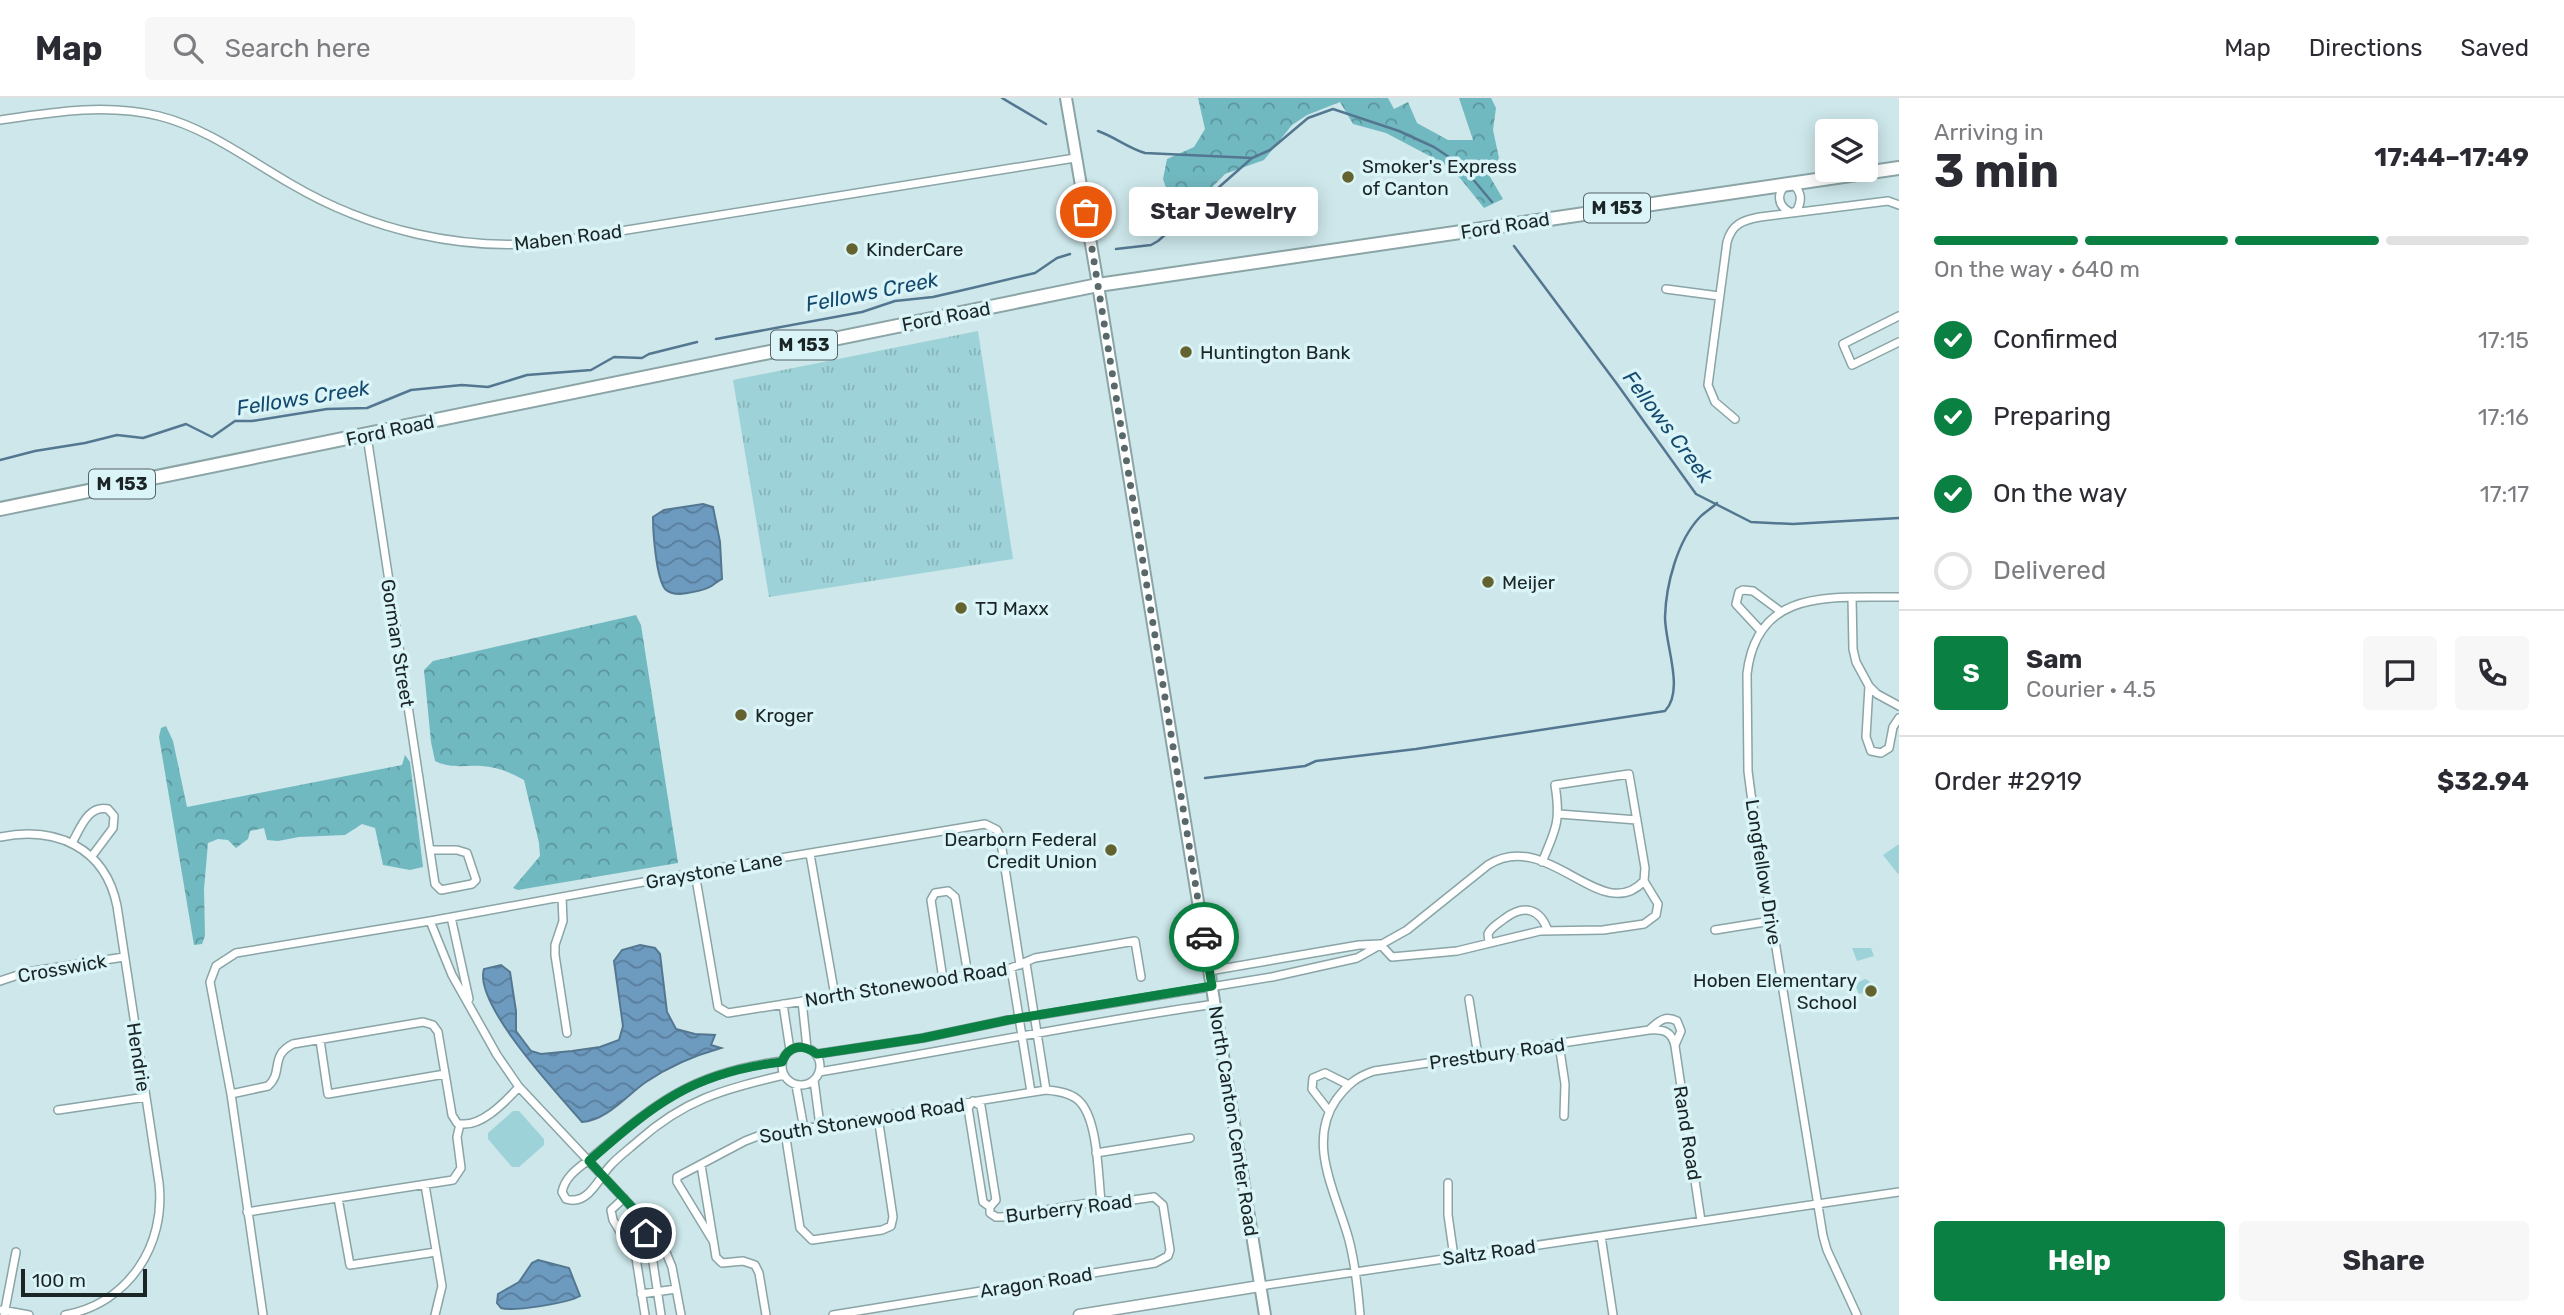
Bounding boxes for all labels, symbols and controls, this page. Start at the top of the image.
search box [145,17,635,80]
text: Map [35,29,103,68]
icon: search [169,29,207,67]
text: Search here [225,33,370,64]
text: Map [2224,34,2271,62]
text: Directions [2309,34,2422,62]
text: Saved [2460,34,2529,62]
text: Arriving in [1934,118,2044,146]
map controls [1815,119,1878,182]
button: layers [1815,119,1878,182]
text: 17:44–17:49 [2374,142,2529,173]
text: 3 min [1934,144,2059,199]
place label: Smoker's Express of Canton [1362,155,1517,200]
marker: Smoker's Express of Canton [1340,169,1356,185]
pin [1056,182,1116,242]
callout: Star Jewelry [1128,188,1317,236]
icon: bag [1067,193,1105,231]
road number: M 153 [1584,194,1650,222]
text: Star Jewelry [1150,197,1297,225]
street label: Ford Road [1459,207,1551,244]
street label: Maben Road [513,219,623,256]
place label: KinderCare [866,238,964,261]
marker: KinderCare [844,241,860,257]
text: On the way · 640 m [1934,255,2140,283]
water label: Fellows Creek [804,266,941,317]
street label: Ford Road [900,297,992,336]
icon: check [1934,321,1972,359]
text: Confirmed [1993,324,2118,355]
text: 17:15 [2478,326,2529,354]
road number: M 153 [771,330,837,360]
place label: Huntington Bank [1200,341,1350,364]
marker: Huntington Bank [1178,344,1194,360]
water label: Fellows Creek [1618,365,1720,489]
water label: Fellows Creek [235,374,372,420]
icon: check [1934,398,1972,436]
text: Preparing [1993,401,2111,432]
text: 17:16 [2478,403,2529,431]
street label: Ford Road [344,410,436,451]
road number: M 153 [89,470,155,498]
icon: check [1934,475,1972,513]
text: On the way [1993,478,2127,509]
text: 17:17 [2480,480,2529,508]
text: Delivered [1993,555,2106,586]
place label: Meijer [1502,571,1556,594]
marker: Meijer [1480,574,1496,590]
street label: Gorman Street [376,577,419,709]
place label: TJ Maxx [975,597,1049,620]
marker: TJ Maxx [953,600,969,616]
button: chat [2363,636,2437,710]
button: phone [2455,636,2529,710]
text: Sam [2026,644,2082,675]
text: S [1962,658,1980,689]
text: Courier · 4.5 [2026,675,2156,703]
place label: Kroger [755,704,814,727]
marker: Kroger [733,707,749,723]
text: Order #2919 [1934,766,2082,797]
text: $32.94 [2437,766,2529,797]
street label: Longfellow Drive [1741,798,1786,947]
place label: Dearborn Federal Credit Union [944,828,1097,873]
marker: Dearborn Federal Credit Union [1103,842,1119,858]
street label: Graystone Lane [644,847,784,894]
courier [1169,902,1239,972]
icon: car [1185,918,1223,956]
street label: Crosswick [16,949,109,988]
street label: North Stonewood Road [803,957,1009,1012]
place label: Hoben Elementary School [1693,969,1857,1014]
marker: Hoben Elementary School [1863,983,1879,999]
street label: North Canton Center Road [1204,1004,1263,1238]
street label: Hendrie [122,1021,155,1093]
street label: Prestbury Road [1428,1033,1566,1074]
street label: Rand Road [1669,1084,1706,1182]
street label: South Stonewood Road [758,1093,966,1148]
street label: Burberry Road [1004,1189,1134,1228]
pin [616,1203,676,1263]
icon: home [627,1214,665,1252]
button: Help [1934,1221,2225,1301]
button: Share [2239,1221,2529,1301]
street label: Saltz Road [1441,1235,1537,1270]
street label: Aragon Road [978,1262,1094,1303]
scale bar [21,1266,147,1298]
text: 100 m [32,1269,86,1292]

